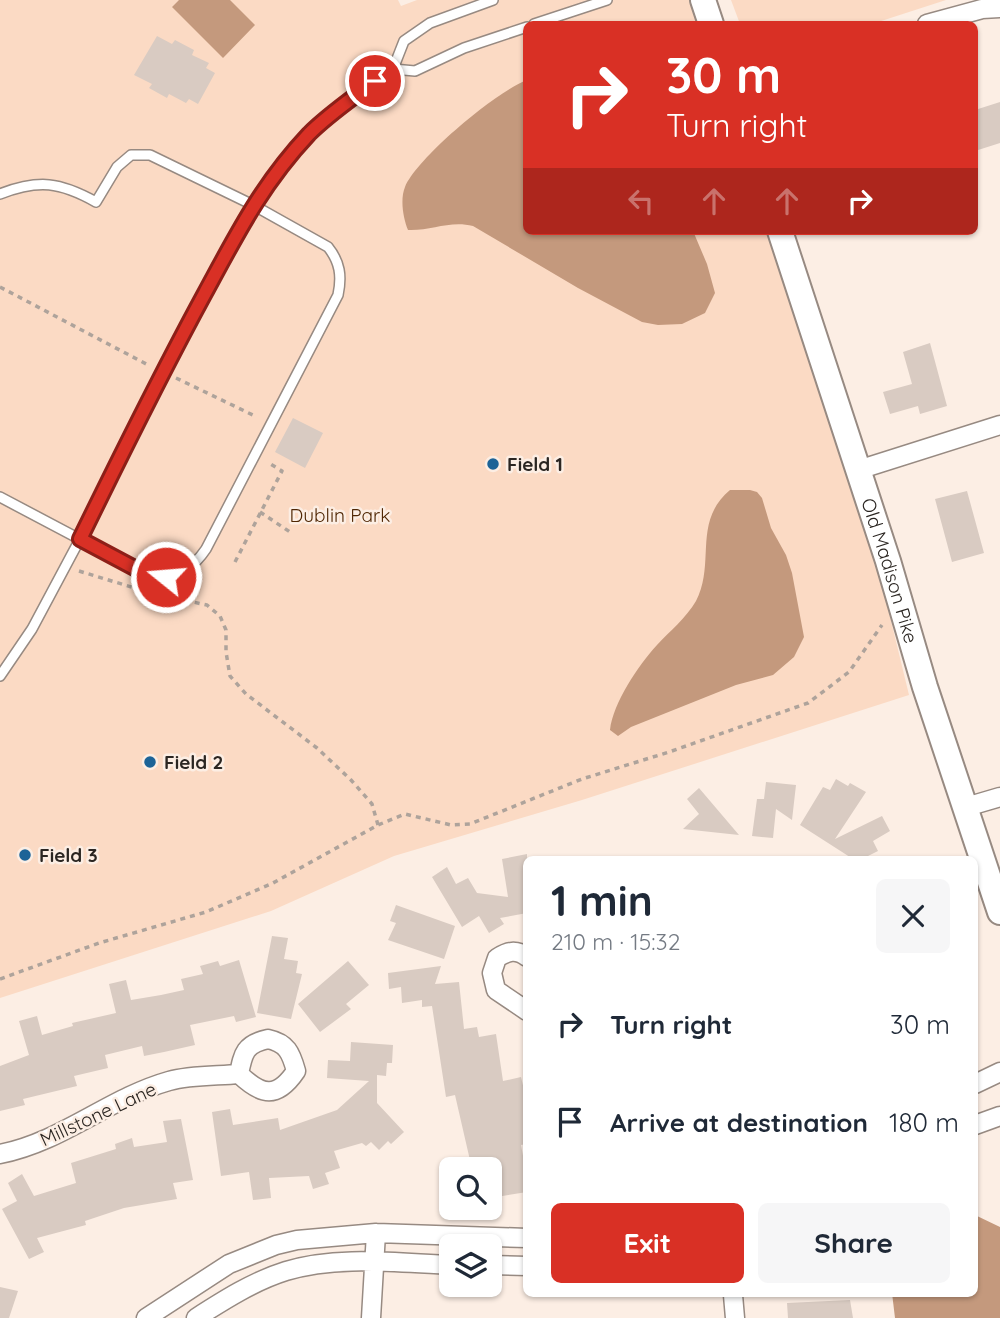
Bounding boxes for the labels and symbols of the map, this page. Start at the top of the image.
pin [345,51,405,111]
place label: Field 1 [507,452,563,476]
marker: Field 1 [485,456,501,472]
street label: Old Madison Pike [856,495,924,646]
park label: Dublin Park [290,503,390,527]
position arrow [129,540,203,614]
place label: Field 2 [164,750,223,774]
marker: Field 2 [142,754,158,770]
place label: Field 3 [39,843,98,867]
marker: Field 3 [17,847,33,863]
street label: Millstone Lane [36,1077,160,1151]

